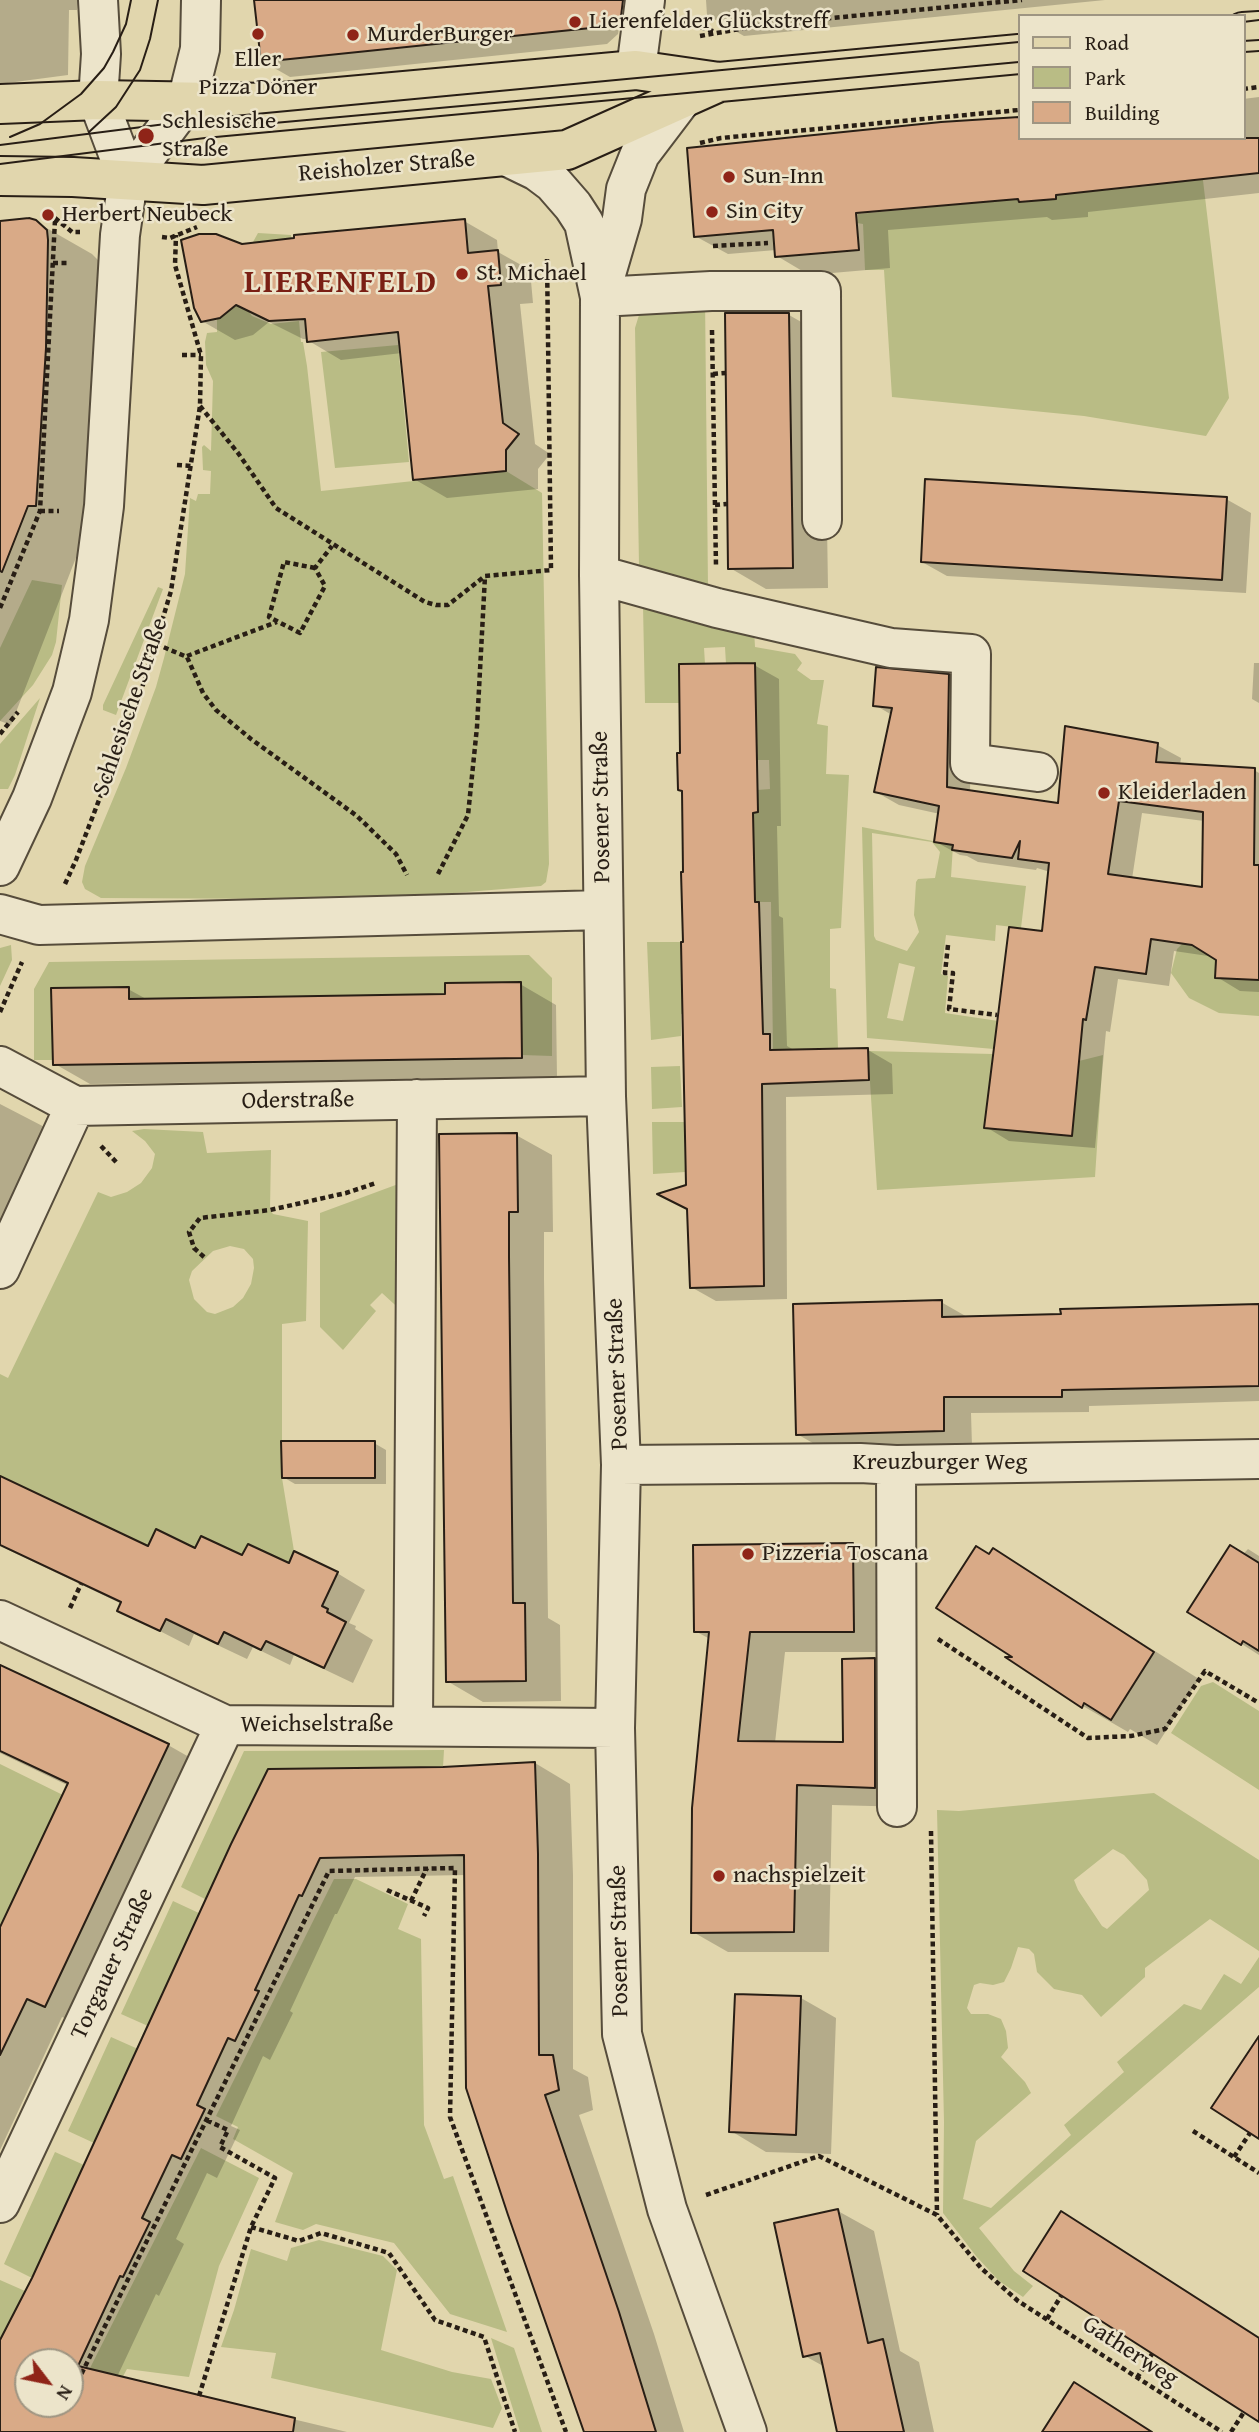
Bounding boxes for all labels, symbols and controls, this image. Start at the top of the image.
place label: Lierenfelder Glückstreff [589,8,828,36]
marker: Lierenfelder Glückstreff [567,14,583,30]
legend [1018,14,1245,140]
place label: MurderBurger [367,21,513,49]
marker: Eller Pizza Döner [250,26,266,42]
marker: MurderBurger [345,27,361,43]
text: Road [1085,27,1129,58]
place label: Eller Pizza Döner [199,46,317,102]
text: Park [1085,62,1126,93]
text: Building [1085,97,1159,128]
place label: Schlesische Straße [162,108,276,164]
marker: Schlesische Straße [136,126,156,146]
street label: Reisholzer Straße [297,145,477,189]
place label: Sun-Inn [743,163,824,191]
marker: Sun-Inn [721,169,737,185]
place label: Sin City [726,198,803,226]
place label: Herbert Neubeck [62,201,232,229]
marker: Sin City [704,204,720,220]
marker: Herbert Neubeck [40,207,56,223]
place label: St. Michael [476,260,587,288]
district label: LIERENFELD [245,265,437,303]
marker: St. Michael [454,266,470,282]
street label: Schlesische Straße [87,614,175,800]
street label: Posener Straße [586,731,618,883]
place label: Kleiderladen [1118,779,1247,807]
marker: Kleiderladen [1096,785,1112,801]
street label: Oderstraße [241,1086,355,1116]
street label: Posener Straße [601,1297,635,1451]
street label: Kreuzburger Weg [853,1449,1027,1477]
place label: Pizzeria Toscana [762,1540,928,1568]
marker: Pizzeria Toscana [740,1546,756,1562]
street label: Weichselstraße [240,1711,394,1739]
place label: nachspielzeit [733,1862,866,1890]
street label: Posener Straße [604,1865,636,2017]
marker: nachspielzeit [711,1868,727,1884]
street label: Torgauer Straße [65,1884,161,2044]
street label: Gatherweg [1077,2310,1183,2394]
north arrow [14,2348,84,2418]
text: N [50,2380,80,2406]

